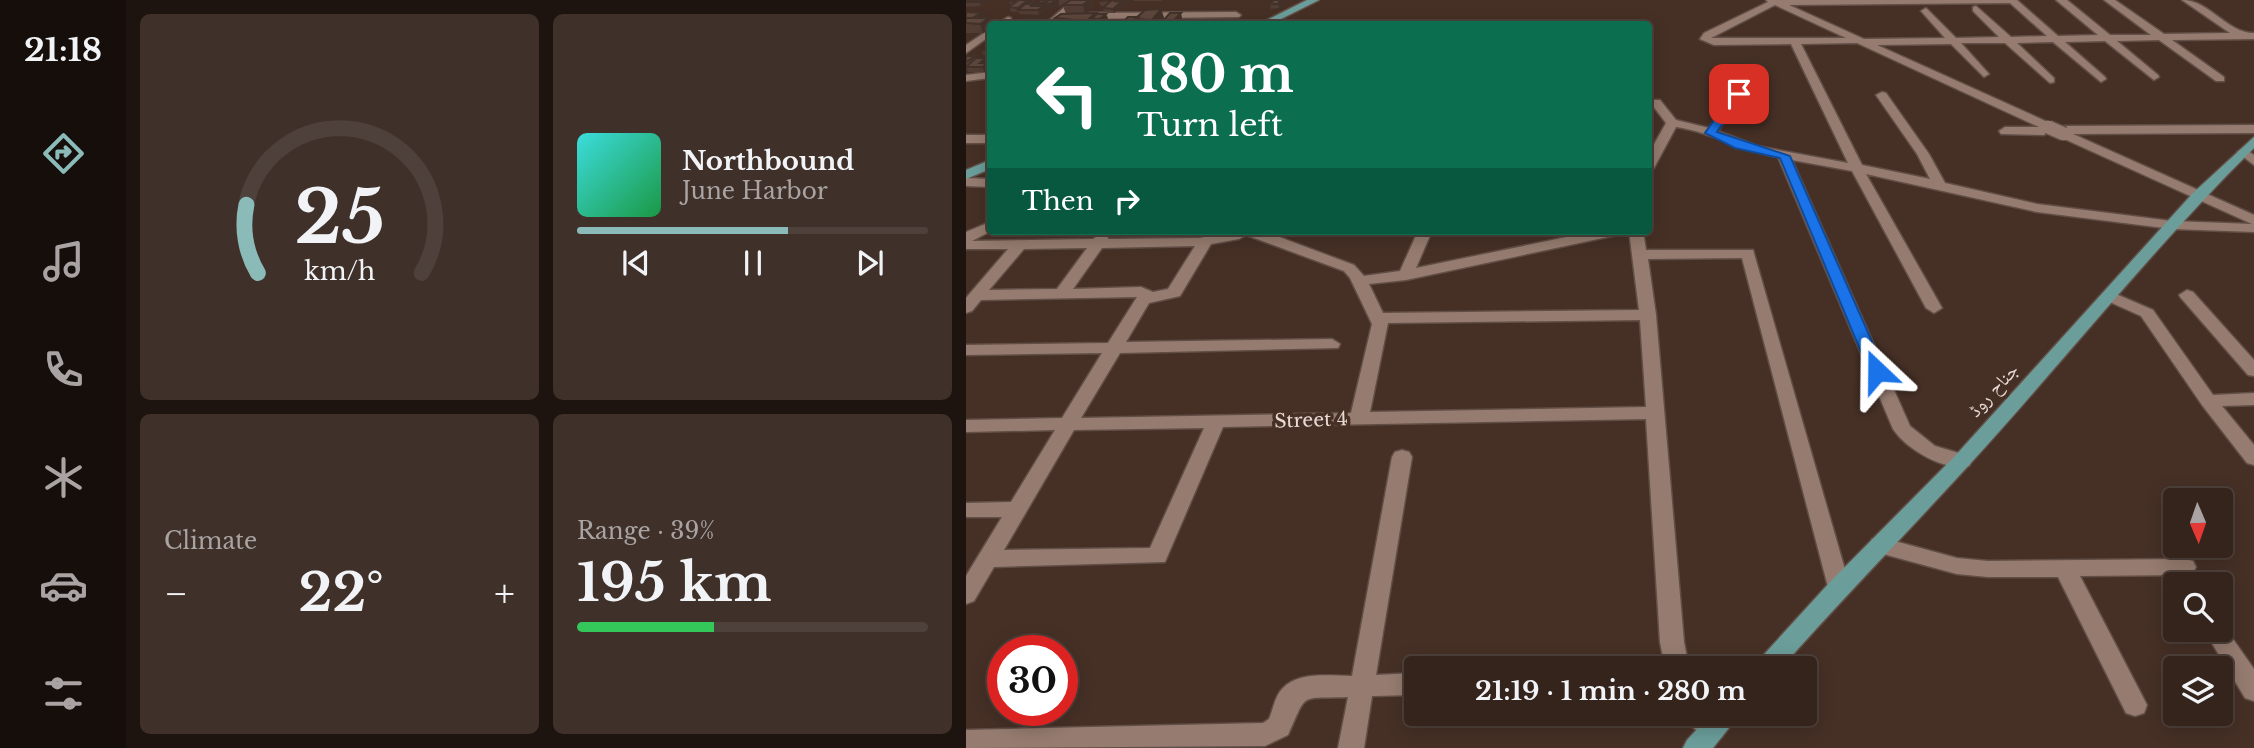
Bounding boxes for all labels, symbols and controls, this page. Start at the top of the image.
text: 21:18 [24,30,102,70]
text: 180 m [1137,44,1294,105]
icon: left [1022,49,1113,140]
pin [1709,64,1769,124]
icon: arrive [1720,75,1758,113]
text: Turn left [1137,105,1283,145]
icon: directions [39,129,88,178]
text: Northbound [682,145,854,177]
text: 25 [294,173,385,264]
text: June Harbor [682,177,828,205]
icon: right [1108,182,1146,220]
text: Then [1022,185,1094,217]
icon: music [39,237,88,286]
icon: previous [617,244,655,282]
icon: pause [734,244,772,282]
icon: next [851,244,889,282]
text: km/h [304,256,375,287]
position arrow [1840,334,1914,408]
icon: phone [39,345,88,394]
street label: جناح روڈ [1963,358,2023,422]
street label: Street 4 [1274,407,1348,433]
icon: climate [39,453,88,502]
north arrow [2163,488,2233,558]
map controls [2163,488,2233,726]
text: Range · 39% [577,517,715,545]
text: Climate [164,527,257,555]
text: 195 km [577,551,772,615]
icon: car [39,561,88,610]
text: 22° [299,561,384,625]
text: − [164,570,188,617]
text: + [494,570,515,617]
button: search [2163,572,2233,642]
speed limit sign: 30 [987,635,1078,726]
button: layers [2163,656,2233,726]
icon: filters [39,669,88,718]
text: 21:19 · 1 min · 280 m [1475,675,1746,707]

